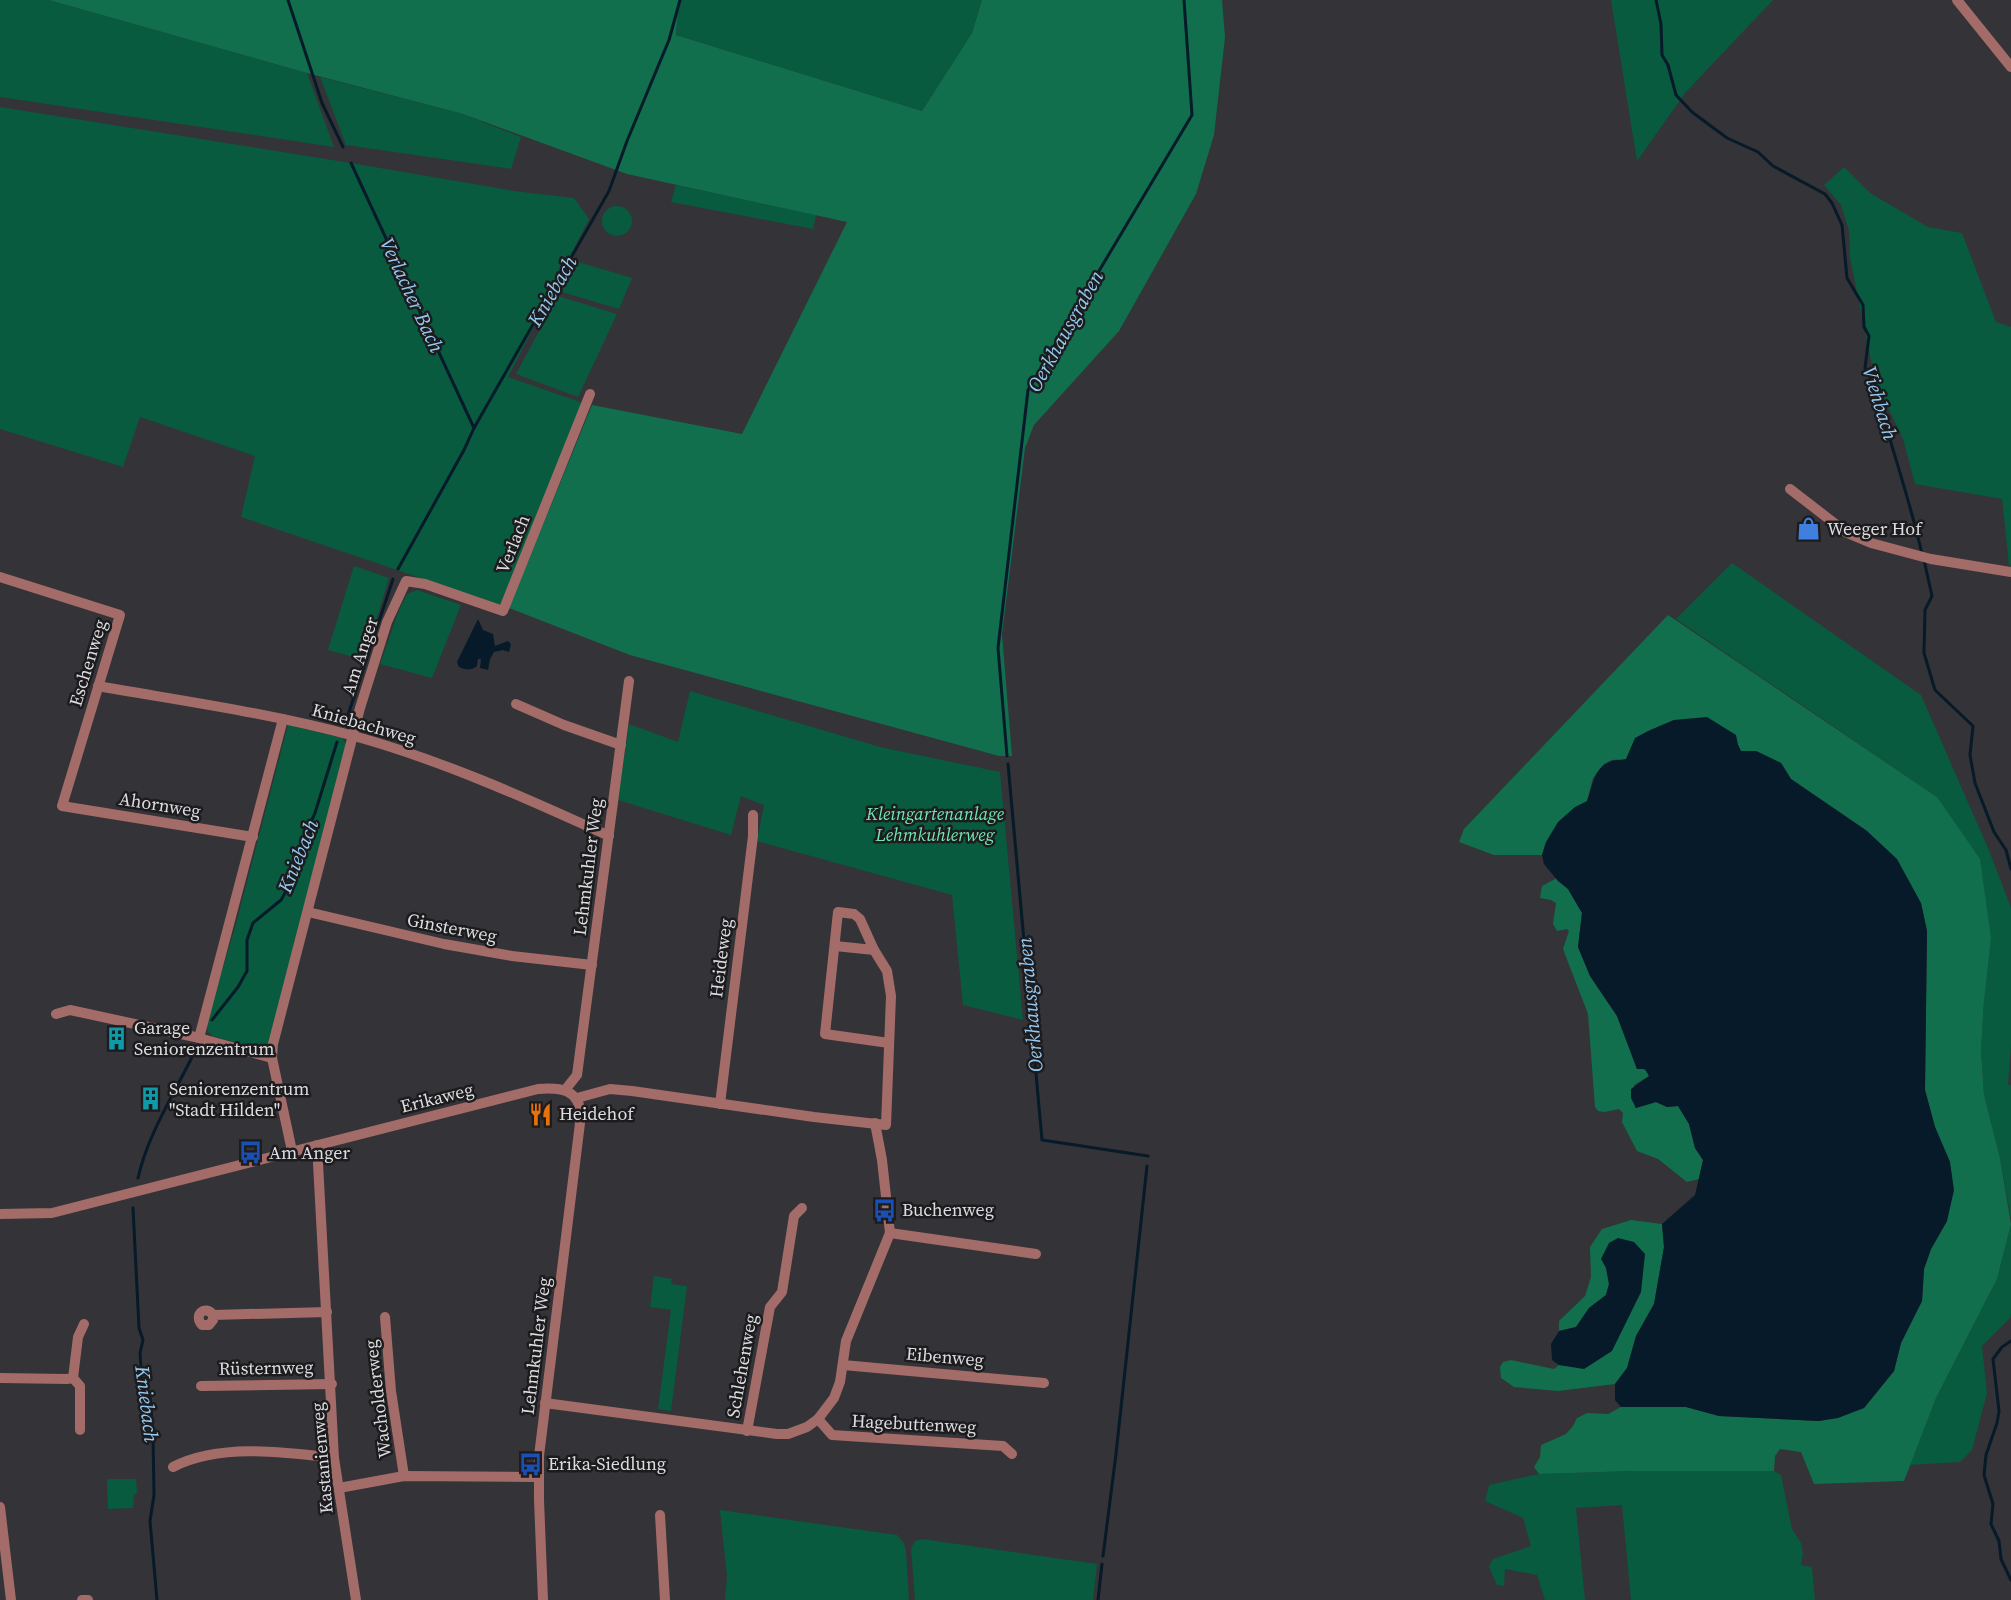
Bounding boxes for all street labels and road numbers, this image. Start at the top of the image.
street label: Verlach [489,511,536,577]
street label: Am Anger [335,613,384,698]
street label: Eschenweg [62,616,113,709]
street label: Kniebachweg [309,697,419,750]
street label: Ahornweg [117,786,203,823]
street label: Lehmkuhler Weg [567,797,608,937]
street label: Ginsterweg [405,907,499,948]
street label: Heideweg [703,917,738,999]
street label: Erikaweg [398,1076,476,1119]
street label: Lehmkuhler Weg [515,1276,556,1416]
street label: Schlehenweg [720,1312,763,1420]
street label: Wacholderweg [358,1339,397,1460]
street label: Eibenweg [905,1341,985,1372]
street label: Rüsternweg [218,1354,314,1381]
street label: Kastanienweg [304,1401,339,1515]
street label: Hagebuttenweg [851,1408,977,1439]

